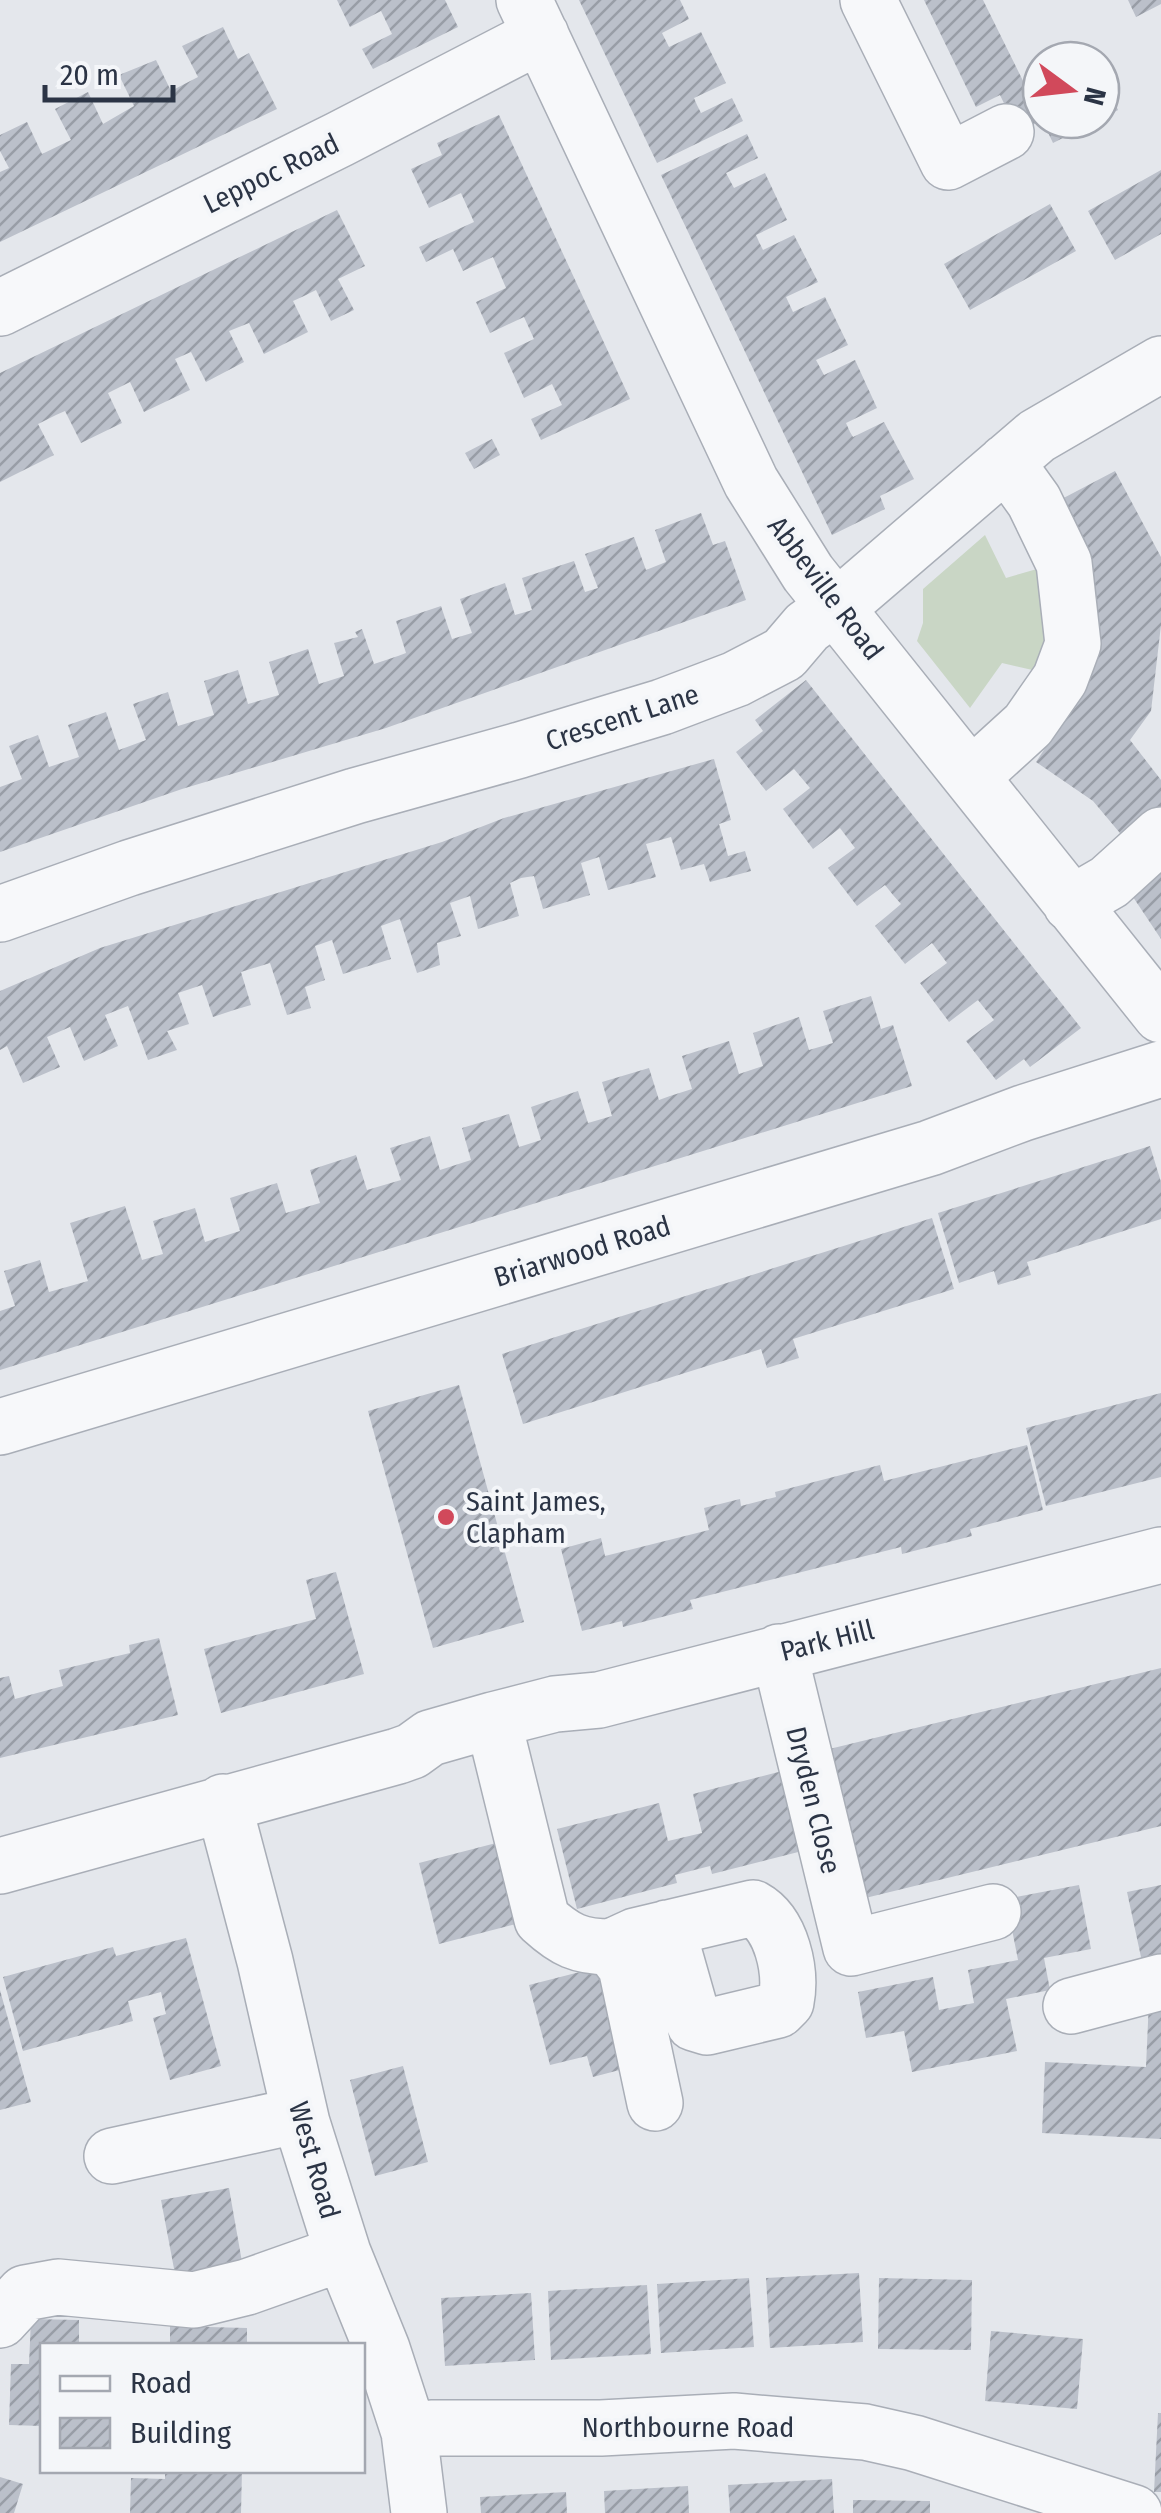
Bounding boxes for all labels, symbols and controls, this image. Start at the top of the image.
scale bar [45,40,172,102]
north arrow [1021,40,1121,140]
text: 20 m [60,57,119,93]
text: N [1077,84,1113,109]
street label: Leppoc Road [198,126,344,220]
street label: Abbeville Road [761,510,890,666]
street label: Crescent Lane [542,677,703,758]
street label: Briarwood Road [490,1209,675,1294]
place label: Saint James, Clapham [466,1485,606,1550]
marker: Saint James, Clapham [435,1506,457,1528]
street label: Park Hill [777,1613,877,1668]
street label: Dryden Close [779,1723,848,1877]
street label: West Road [282,2098,347,2222]
legend [40,2343,365,2473]
text: Road [130,2365,192,2401]
street label: Northbourne Road [582,2411,794,2444]
text: Building [130,2415,232,2451]

